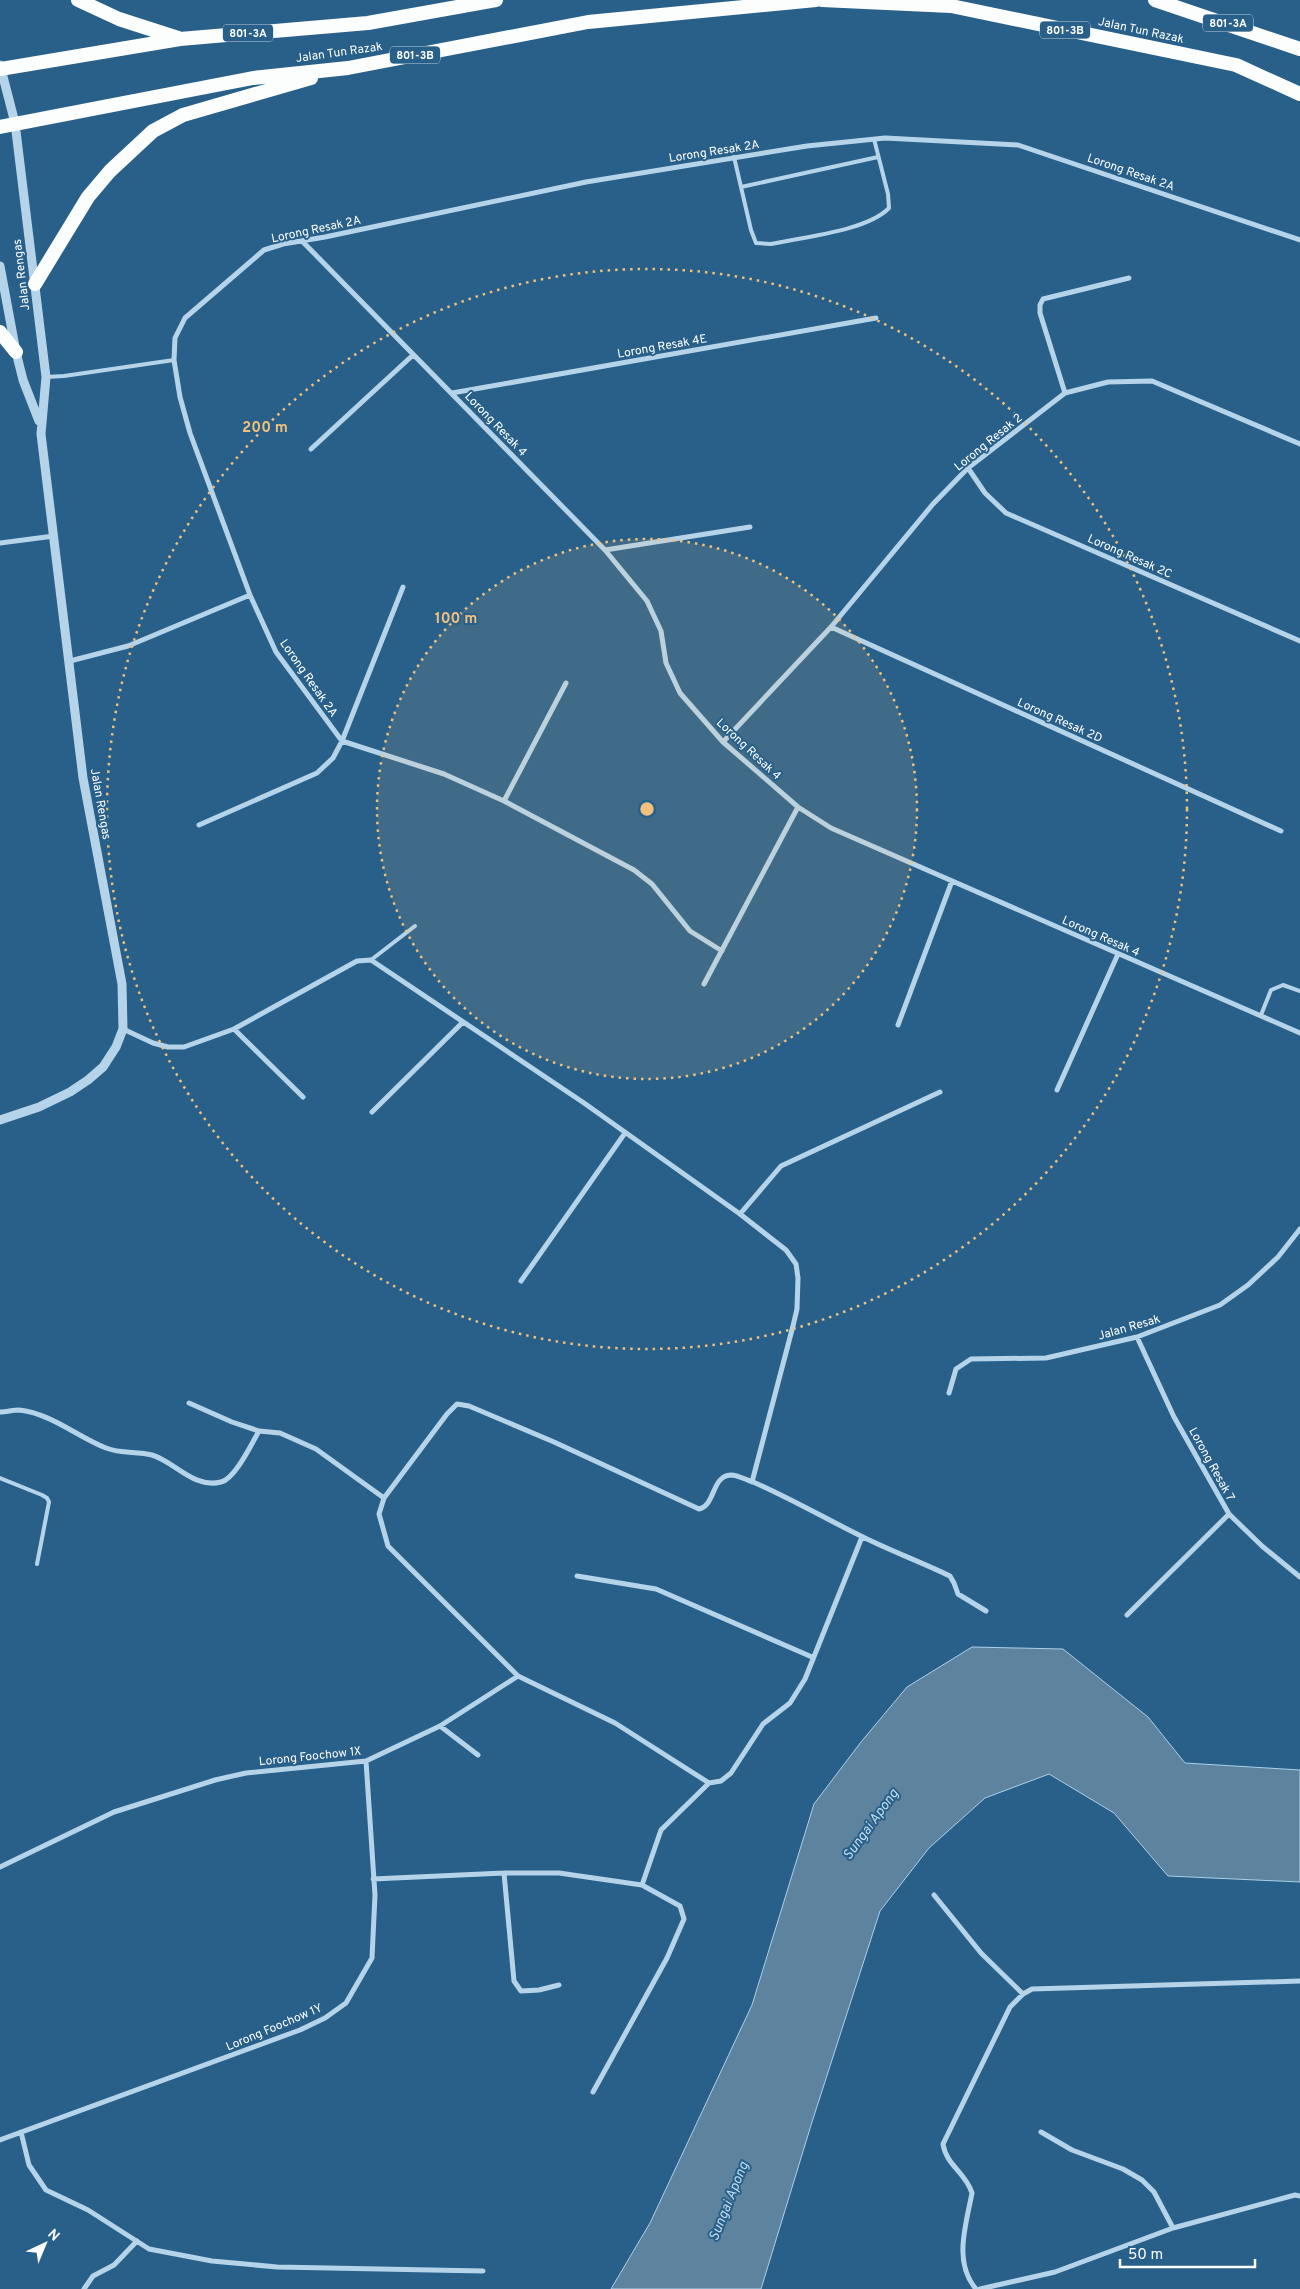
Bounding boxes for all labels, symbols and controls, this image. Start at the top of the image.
street label: Jalan Tun Razak [1096,14,1185,48]
road number: 801-3A [1203,14,1253,32]
road number: 801-3B [1040,22,1090,38]
road number: 801-3A [223,24,273,42]
street label: Jalan Tun Razak [295,39,384,67]
road number: 801-3B [390,46,440,64]
street label: Lorong Resak 2A [668,137,761,167]
street label: Lorong Resak 2A [1085,151,1176,195]
street label: Lorong Resak 2A [270,213,363,247]
street label: Jalan Rengas [10,238,34,312]
street label: Lorong Resak 4E [616,331,708,363]
street label: Lorong Resak 4 [461,389,530,460]
street label: Lorong Resak 2 [951,410,1026,475]
text: 200 m [242,419,288,438]
street label: Lorong Resak 2C [1085,531,1175,583]
text: 100 m [435,610,477,629]
street label: Lorong Resak 2A [275,637,341,721]
street label: Lorong Resak 2D [1015,695,1105,747]
street label: Lorong Resak 4 [712,715,784,784]
street label: Jalan Rengas [86,767,114,841]
centre of rings [638,800,656,818]
street label: Lorong Resak 4 [1059,913,1142,961]
street label: Jalan Resak [1096,1311,1162,1345]
street label: Lorong Resak 7 [1184,1425,1238,1504]
street label: Lorong Foochow 1X [258,1744,362,1770]
water label: Sungai Apong [840,1786,903,1864]
street label: Lorong Foochow 1Y [224,2000,325,2055]
water label: Sungai Apong [706,2159,753,2244]
north arrow [20,2219,70,2269]
text: N [43,2226,63,2245]
scale bar [1120,2236,1255,2268]
text: 50 m [1128,2246,1163,2265]

